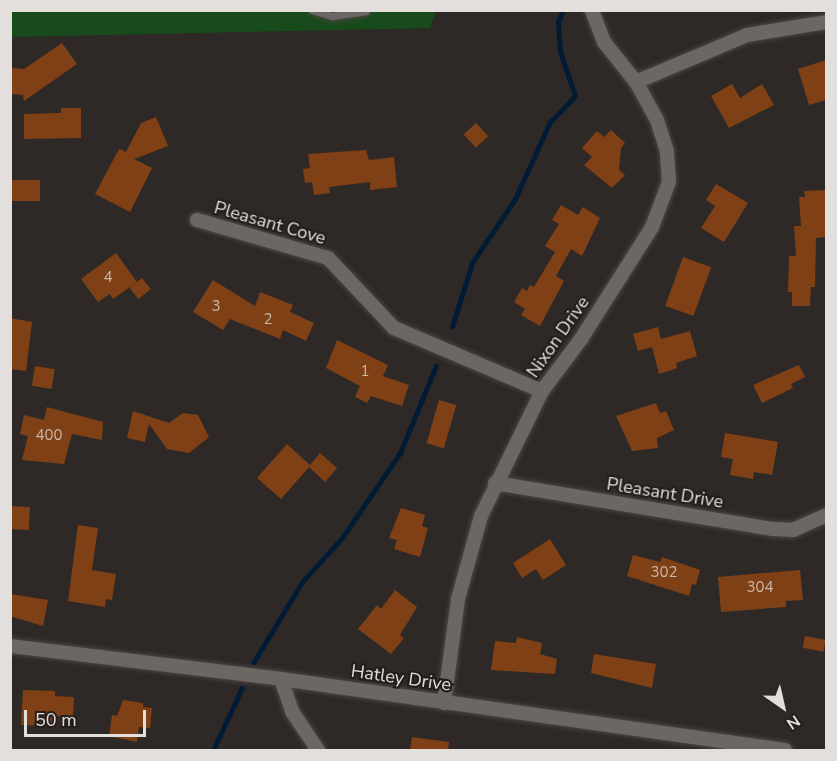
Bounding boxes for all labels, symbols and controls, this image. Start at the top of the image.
street label: Pleasant Cove [212,197,328,249]
house number: 4 [104,269,112,287]
street label: Nixon Drive [522,292,594,382]
house number: 3 [212,298,220,316]
house number: 2 [264,311,272,329]
house number: 1 [361,363,369,381]
house number: 400 [36,427,62,445]
street label: Pleasant Drive [605,473,725,513]
house number: 302 [651,564,677,582]
house number: 304 [747,579,773,597]
street label: Hatley Drive [350,660,452,696]
north arrow [753,677,813,737]
scale bar [27,698,148,736]
text: 50 m [35,708,77,732]
text: N [782,709,804,734]

